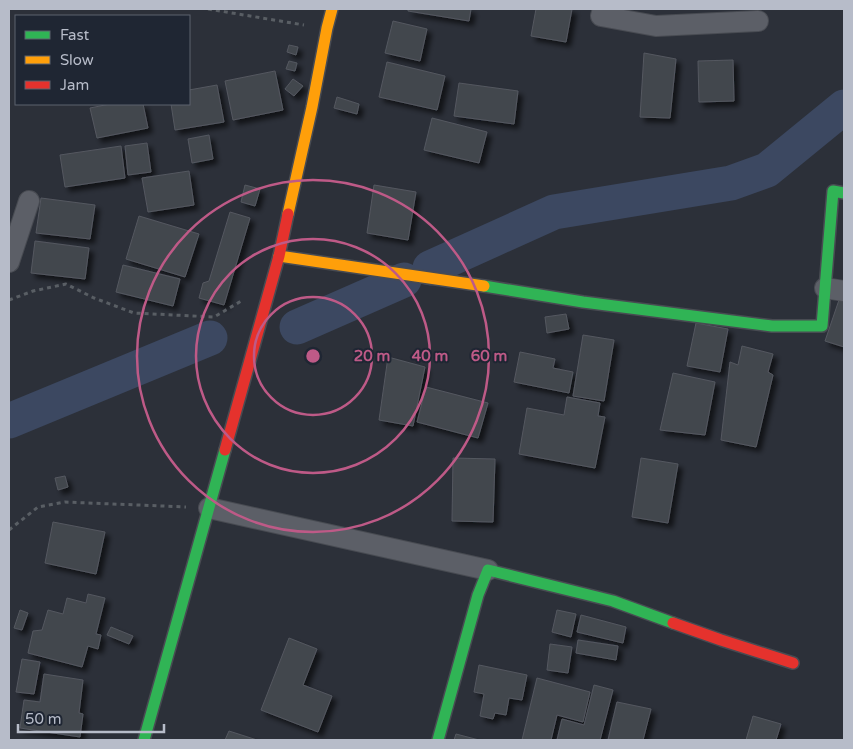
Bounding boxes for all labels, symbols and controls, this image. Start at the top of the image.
legend [15,15,190,105]
text: Fast [60,26,90,44]
text: Slow [60,51,94,69]
text: Jam [60,76,89,94]
centre of rings [304,347,322,365]
text: 20 m [354,347,390,365]
text: 40 m [412,347,448,365]
text: 60 m [471,347,507,365]
scale bar [18,702,164,734]
text: 50 m [25,710,62,728]

